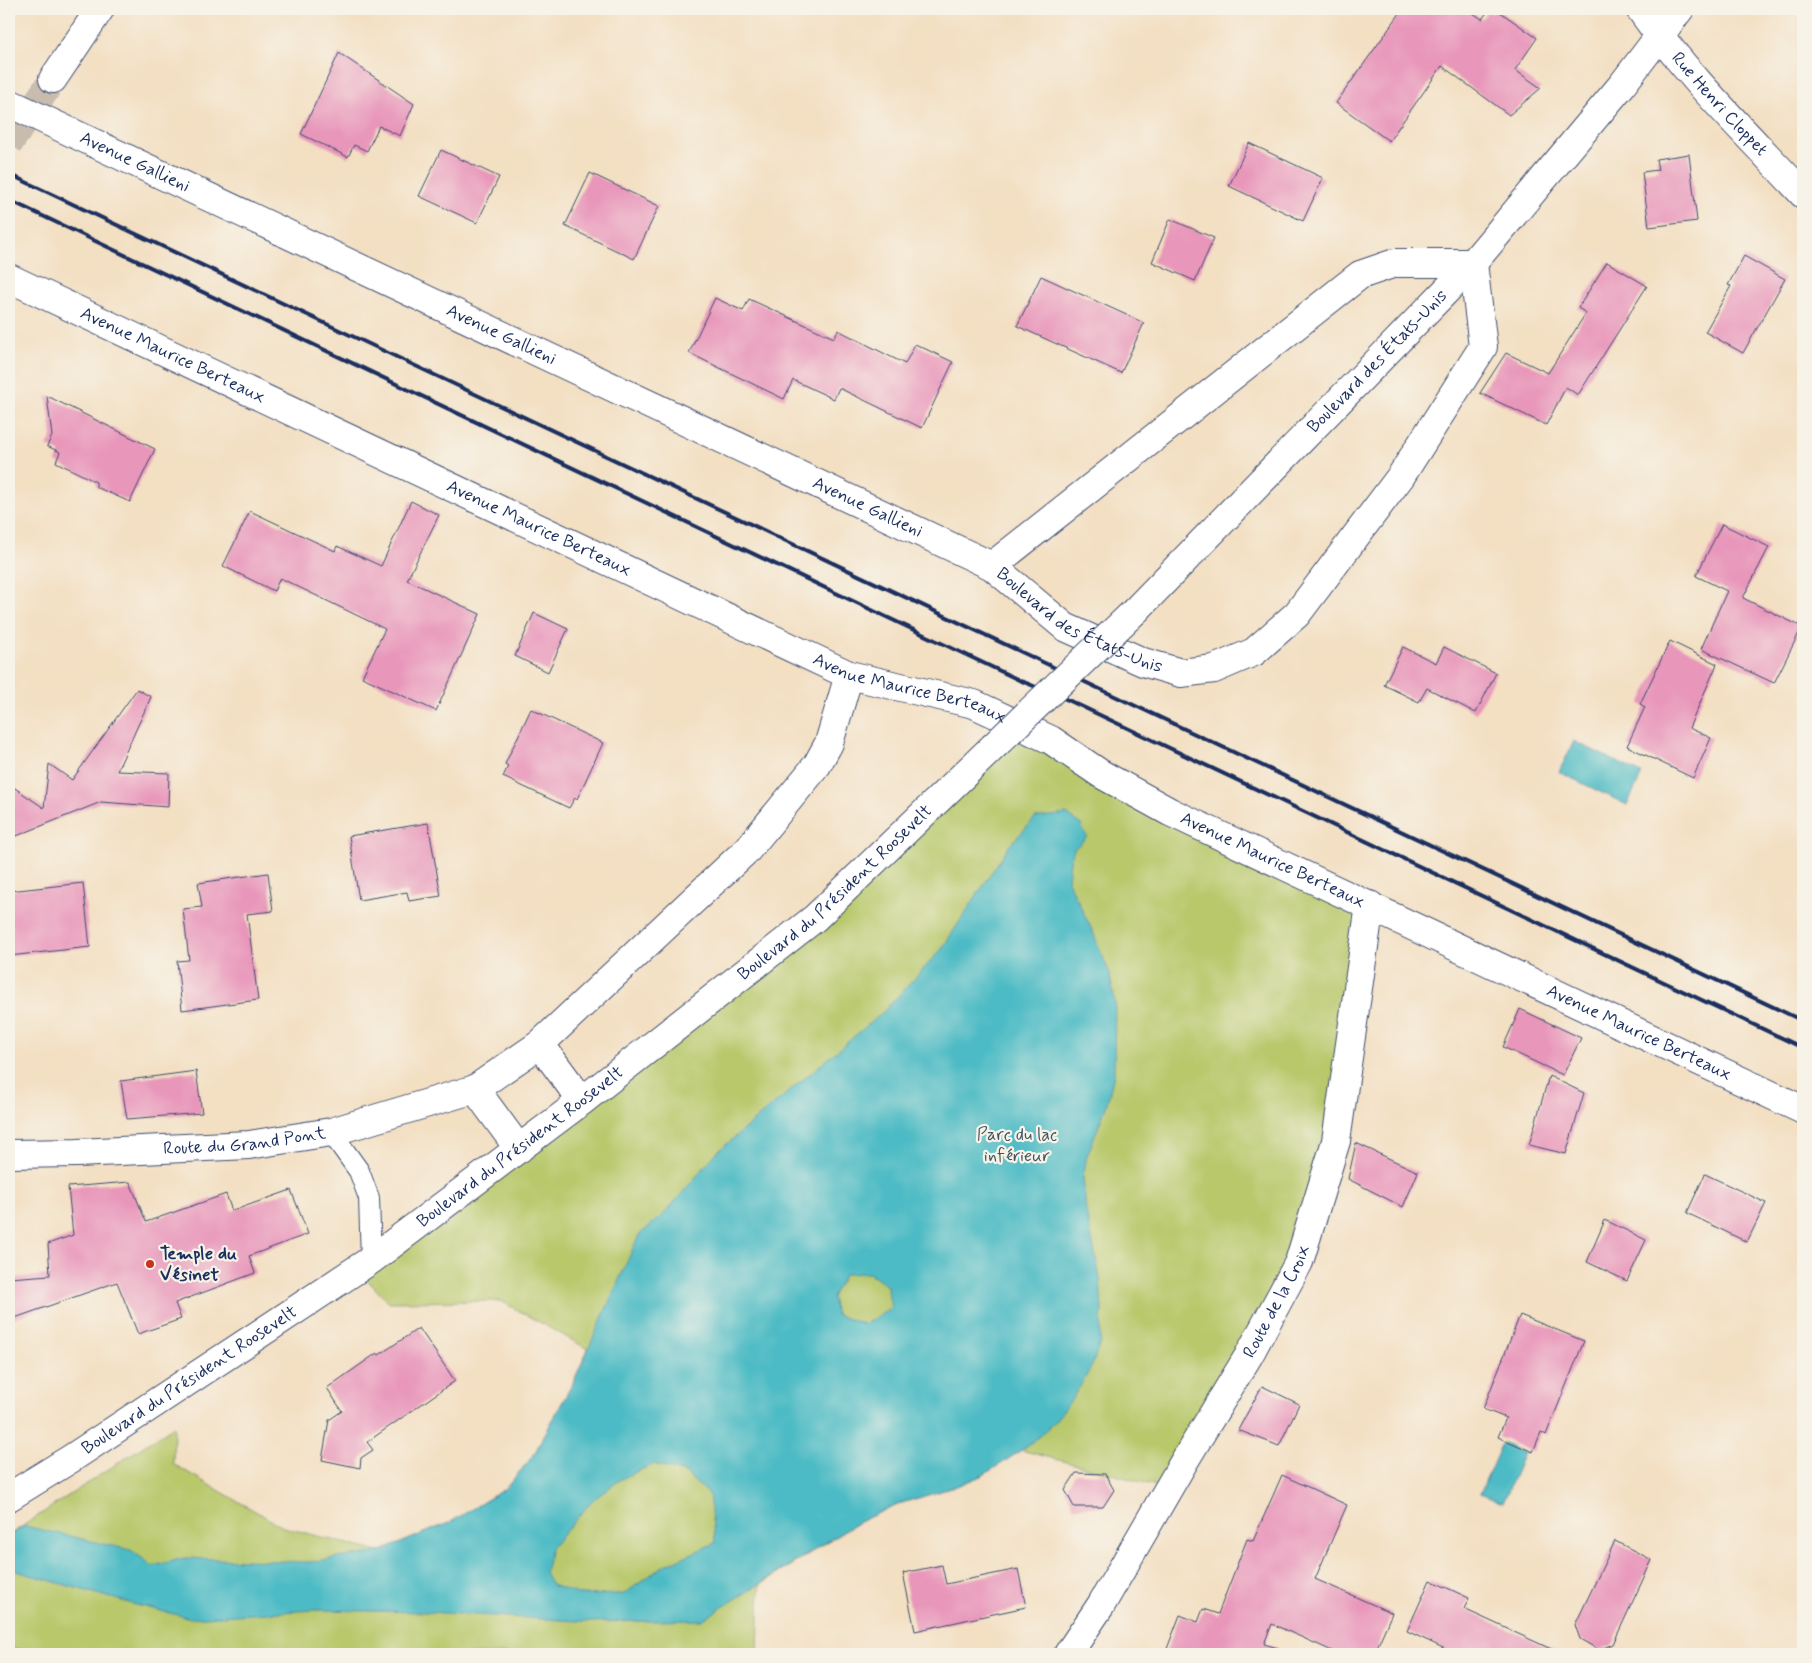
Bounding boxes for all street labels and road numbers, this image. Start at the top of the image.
street label: Rue Henri Cloppet [1666,47,1773,162]
street label: Avenue Gallieni [76,126,194,198]
street label: Boulevard des États-Unis [1302,284,1453,438]
street label: Avenue Gallieni [442,299,560,371]
street label: Avenue Maurice Berteaux [76,301,269,409]
street label: Avenue Gallieni [809,471,927,544]
street label: Avenue Maurice Berteaux [442,474,635,582]
street label: Boulevard des États-Unis [991,562,1165,679]
street label: Avenue Maurice Berteaux [809,648,1010,729]
street label: Boulevard du Président Roosevelt [733,799,938,986]
street label: Avenue Maurice Berteaux [1176,806,1369,914]
street label: Avenue Maurice Berteaux [1543,979,1735,1087]
street label: Boulevard du Président Roosevelt [412,1061,629,1233]
street label: Route du Grand Pont [163,1121,328,1161]
street label: Route de la Croix [1238,1242,1315,1362]
street label: Boulevard du Président Roosevelt [77,1300,302,1460]

